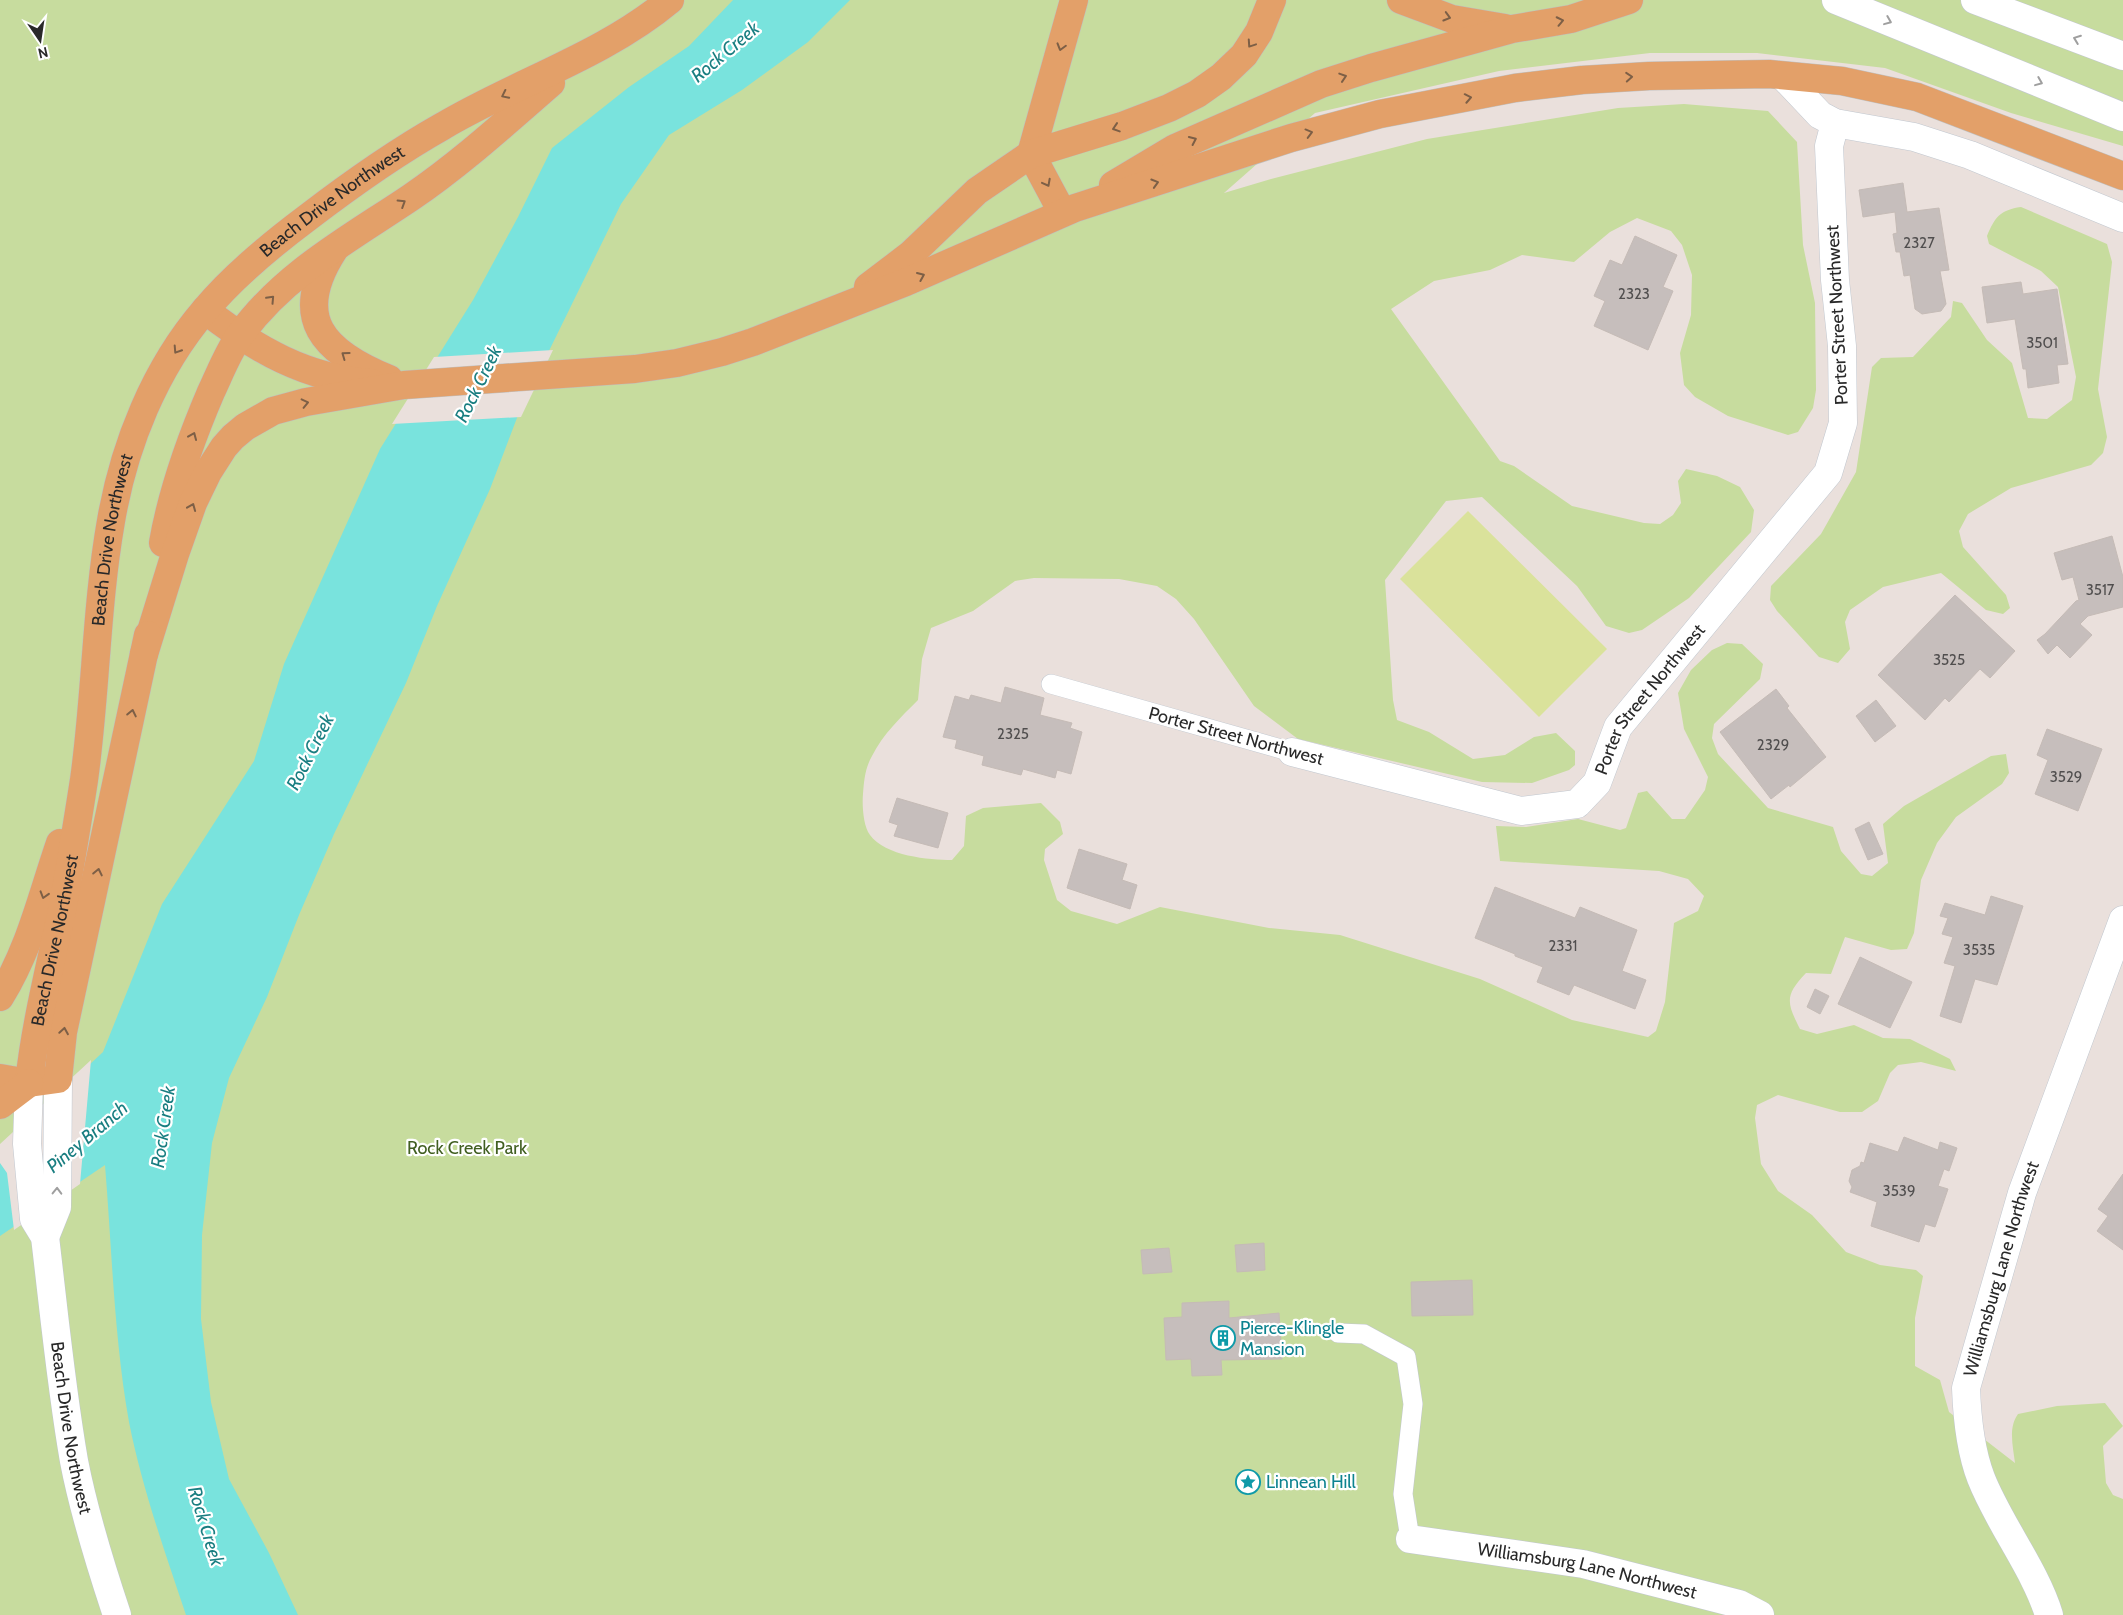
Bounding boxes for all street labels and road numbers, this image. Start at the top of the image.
street label: Beach Drive Northwest [255,141,409,262]
street label: Porter Street Northwest [1821,224,1853,406]
street label: Beach Drive Northwest [87,451,138,627]
street label: Porter Street Northwest [1590,619,1710,778]
street label: Porter Street Northwest [1146,702,1326,770]
street label: Beach Drive Northwest [27,853,83,1028]
street label: Williamsburg Lane Northwest [1959,1158,2044,1379]
street label: Beach Drive Northwest [46,1340,97,1516]
street label: Williamsburg Lane Northwest [1476,1538,1699,1604]

